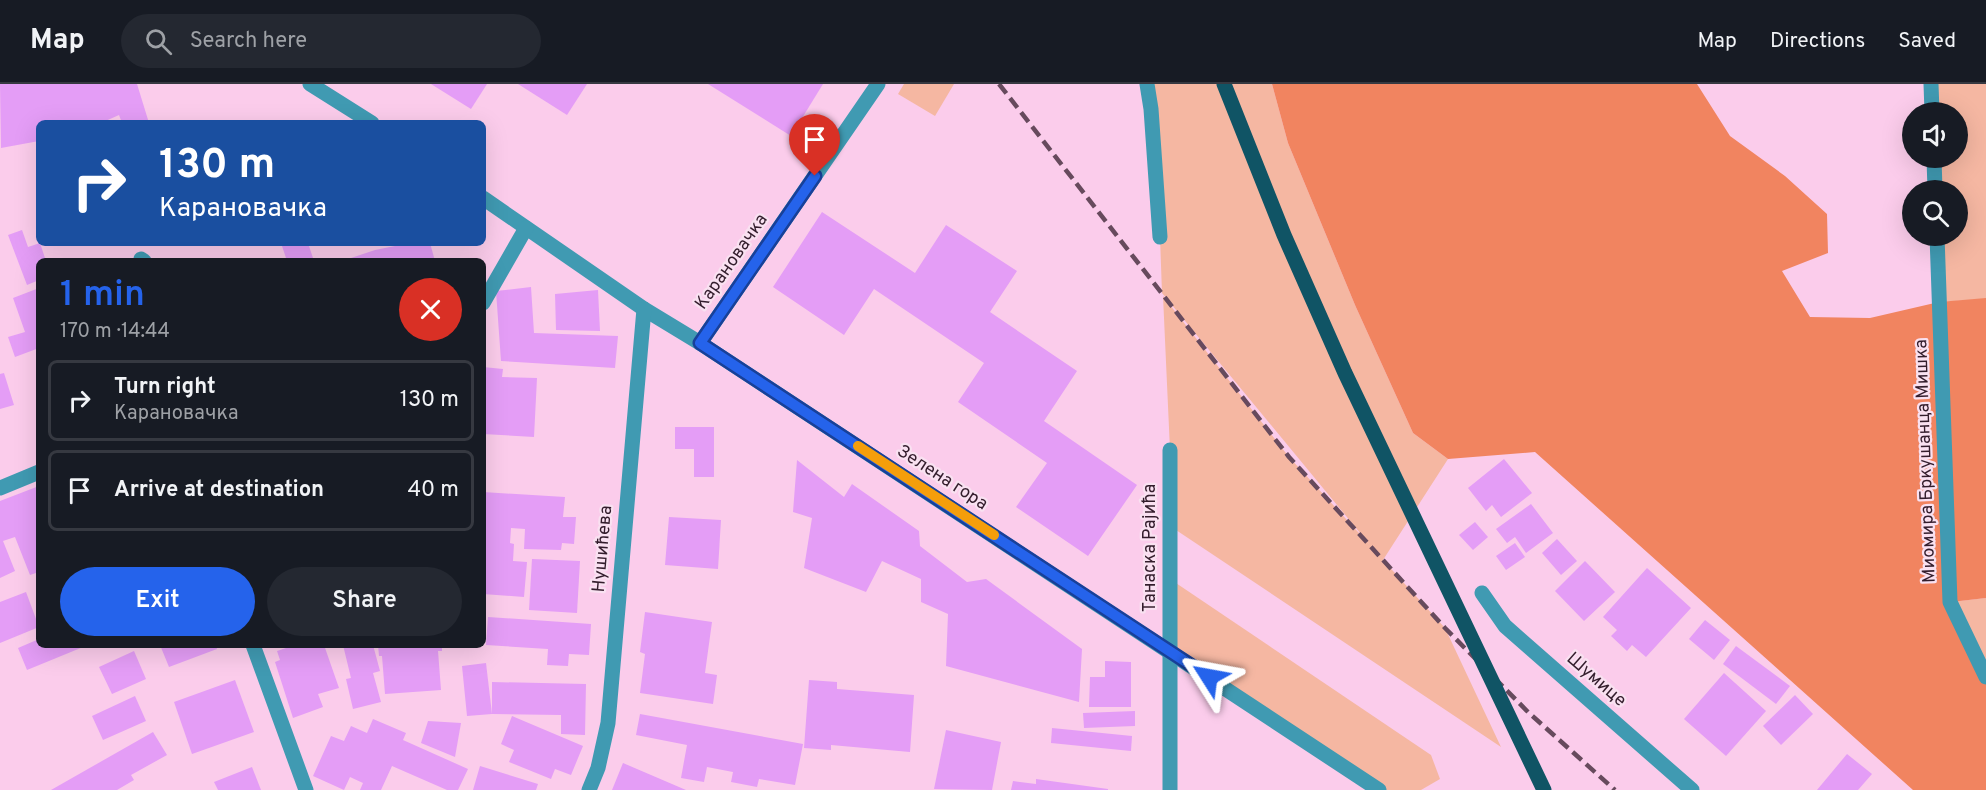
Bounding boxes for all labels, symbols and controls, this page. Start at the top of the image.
search box [121,14,541,68]
text: Map [30,23,85,59]
icon: search [142,25,175,58]
text: Search here [190,28,307,55]
text: Map [1697,28,1737,55]
text: Directions [1770,28,1865,55]
text: Saved [1898,28,1956,55]
map controls [1902,102,1968,246]
button: sound [1902,102,1968,168]
pin [789,114,840,176]
icon: arrive [798,123,831,156]
text: 130 m [159,140,275,193]
icon: right [60,144,138,222]
button: search [1902,180,1968,246]
text: Карановачка [159,192,327,226]
street label: Карановачка [690,210,774,314]
text: 1 min [60,273,145,319]
button: close [399,278,462,341]
text: 170 m · 14:44 [60,319,170,345]
street label: Миомира Бркушанца Мишка [1910,339,1942,583]
text: Turn right [114,374,216,401]
icon: right [63,384,96,417]
text: 130 m [400,387,459,414]
text: Карановачка [114,401,238,427]
street label: Зелена гора [892,440,992,516]
icon: arrive [63,474,96,507]
text: Arrive at destination [114,477,324,504]
text: 40 m [407,477,459,504]
street label: Танаска Рајића [1139,484,1162,612]
street label: Нушићева [588,505,618,593]
button: Exit [60,567,255,636]
button: Share [267,567,462,636]
position arrow [1177,645,1241,709]
street label: Шумице [1561,648,1631,712]

